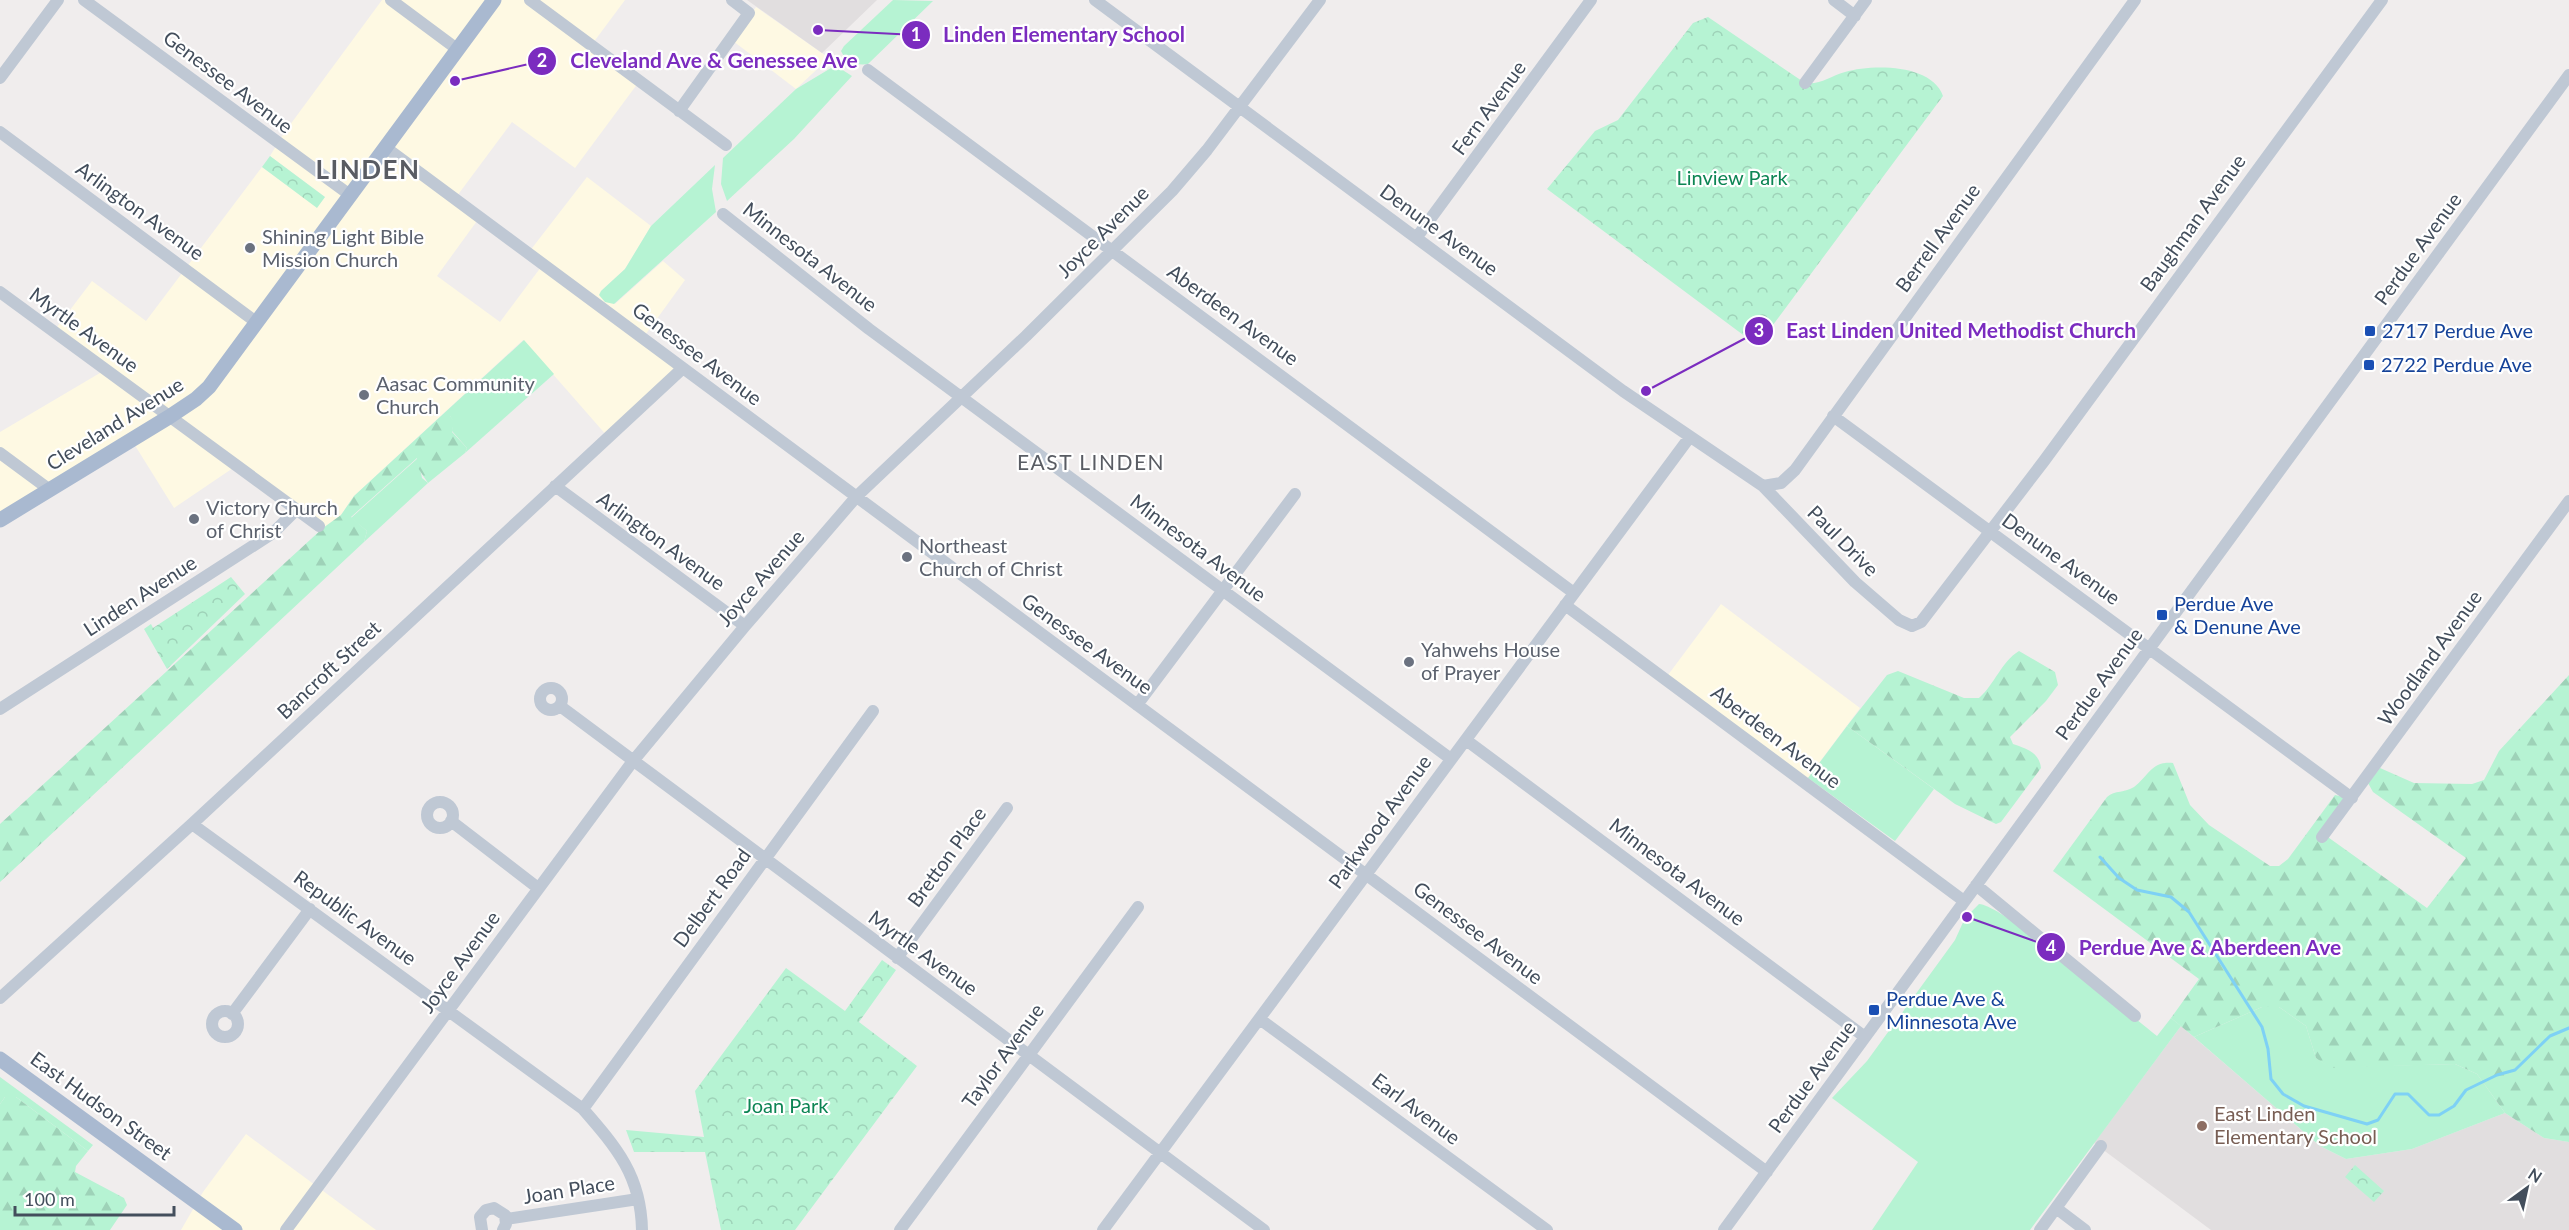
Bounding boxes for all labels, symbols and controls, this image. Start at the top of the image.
callout: Linden Elementary School [901,15,1197,54]
text: Linden Elementary School [943,21,1185,46]
text: 1 [911,23,921,45]
street label: Genessee Avenue [159,25,298,138]
callout: Cleveland Ave & Genessee Ave [527,42,870,81]
text: Cleveland Ave & Genessee Ave [570,47,858,72]
text: 2 [537,49,547,71]
street label: Fern Avenue [1446,56,1530,159]
street label: Baughman Avenue [2134,149,2250,296]
district label: LINDEN [315,153,421,185]
street label: Arlington Avenue [72,156,209,265]
park label: Linview Park [1676,165,1788,189]
street label: Denune Avenue [1376,178,1503,280]
street label: Berrell Avenue [1890,179,1985,296]
street label: Joyce Avenue [1051,180,1153,282]
street label: Perdue Avenue [2369,188,2466,309]
street label: Minnesota Avenue [739,196,883,316]
place label: Shining Light Bible Mission Church [262,224,424,271]
marker: Shining Light Bible Mission Church [243,241,257,255]
street label: Aberdeen Avenue [1163,259,1304,370]
street label: Myrtle Avenue [25,282,144,377]
street label: Genessee Avenue [628,297,767,410]
callout: East Linden United Methodist Church [1744,311,2148,350]
text: East Linden United Methodist Church [1786,317,2136,342]
place label: 2717 Perdue Ave [2382,318,2533,342]
text: 3 [1754,319,1764,341]
marker: 2717 Perdue Ave [2363,324,2377,338]
place label: 2722 Perdue Ave [2381,352,2532,376]
marker: 2722 Perdue Ave [2362,358,2376,372]
street label: Cleveland Avenue [42,371,187,475]
place label: Aasac Community Church [376,371,535,418]
marker: Aasac Community Church [357,388,371,402]
district label: EAST LINDEN [1017,449,1165,474]
street label: Arlington Avenue [593,486,730,595]
street label: Minnesota Avenue [1126,488,1271,606]
place label: Victory Church of Christ [206,495,338,542]
street label: Paul Drive [1803,500,1884,581]
street label: Denune Avenue [1998,507,2125,609]
marker: Victory Church of Christ [187,512,201,526]
street label: Joyce Avenue [712,524,809,630]
place label: Northeast Church of Christ [919,533,1063,580]
street label: Linden Avenue [78,550,200,641]
marker: Northeast Church of Christ [900,550,914,564]
street label: Woodland Avenue [2372,585,2486,730]
street label: Genessee Avenue [1017,588,1158,699]
place label: Perdue Ave & Denune Ave [2174,591,2301,638]
marker: Perdue Ave & Denune Ave [2155,608,2169,622]
street label: Bancroft Street [272,615,385,723]
street label: Perdue Avenue [2050,623,2147,744]
place label: Yahwehs House of Prayer [1421,637,1560,684]
marker: Yahwehs House of Prayer [1402,655,1416,669]
street label: Aberdeen Avenue [1707,680,1846,793]
street label: Parkwood Avenue [1323,750,1436,893]
street label: Bretton Place [902,802,991,911]
street label: Minnesota Avenue [1605,812,1750,930]
street label: Delbert Road [667,843,755,951]
street label: Republic Avenue [290,865,422,970]
street label: Genessee Avenue [1409,876,1548,989]
street label: Myrtle Avenue [864,905,983,1000]
street label: Joyce Avenue [414,906,504,1017]
callout: Perdue Ave & Aberdeen Ave [2036,928,2354,967]
text: Perdue Ave & Aberdeen Ave [2079,934,2341,959]
text: 4 [2046,936,2056,958]
place label: Perdue Ave & Minnesota Ave [1886,986,2017,1033]
street label: Taylor Avenue [956,999,1048,1112]
marker: Perdue Ave & Minnesota Ave [1867,1003,1881,1017]
street label: Perdue Avenue [1763,1016,1860,1137]
street label: East Hudson Street [26,1046,177,1164]
street label: Earl Avenue [1368,1067,1465,1149]
park label: Joan Park [744,1093,829,1117]
place label: East Linden Elementary School [2214,1101,2377,1148]
marker: East Linden Elementary School [2195,1119,2209,1133]
north arrow [2497,1158,2557,1218]
text: N [2525,1164,2546,1186]
street label: Joan Place [521,1170,616,1208]
scale bar [15,1179,174,1217]
text: 100 m [24,1188,75,1210]

